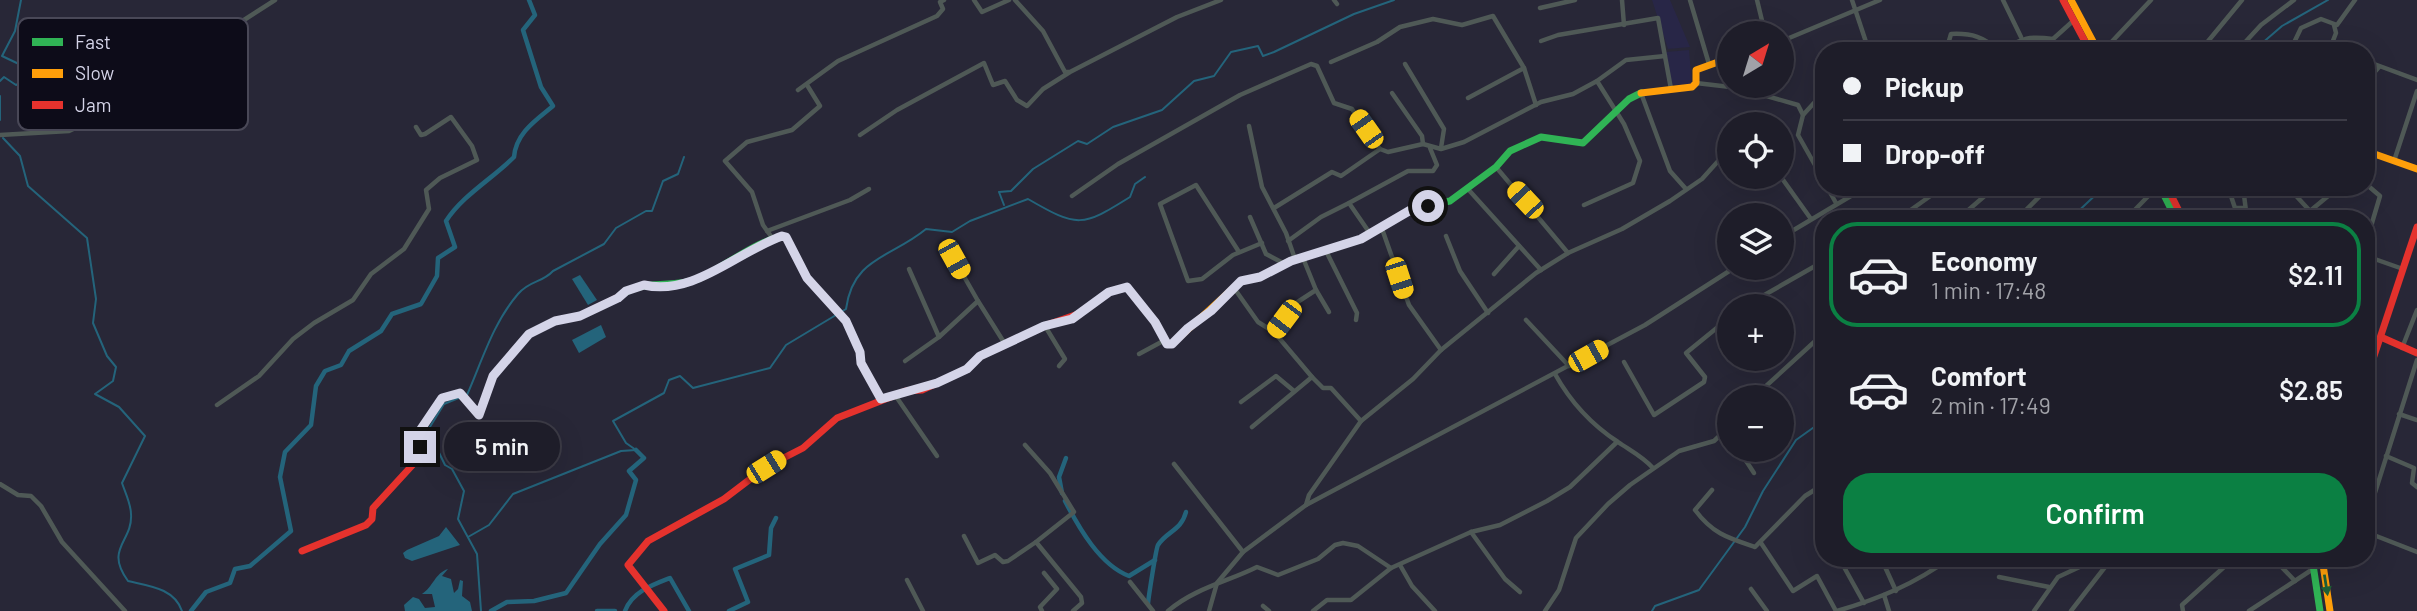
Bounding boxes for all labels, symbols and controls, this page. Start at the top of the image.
legend [18,18,248,130]
north arrow [1717,21,1794,98]
map controls [1717,21,1794,462]
text: Fast [75,30,111,53]
text: Slow [75,61,114,84]
text: Pickup [1885,71,1964,102]
text: Jam [75,93,111,116]
car [1346,106,1387,152]
button: locate [1717,112,1794,189]
text: Drop-off [1885,138,1985,169]
car [1503,177,1548,223]
route start [1412,190,1444,222]
button: layers [1717,203,1794,280]
car [935,236,974,282]
icon: car [1847,243,1910,306]
text: Economy [1931,245,2037,276]
car [1383,255,1416,301]
text: $2.11 [2288,259,2343,290]
text: 1 min · 17:48 [1931,276,2046,304]
button: + [1717,294,1794,371]
car [1263,296,1306,342]
car [1565,337,1612,375]
icon: car [1847,358,1910,421]
text: Comfort [1931,360,2027,391]
text: $2.85 [2279,374,2343,405]
button: − [1717,385,1794,462]
text: 2 min · 17:49 [1931,391,2051,419]
callout: 5 min [444,422,560,472]
route end [404,431,436,463]
text: 5 min [475,432,529,460]
car [743,447,790,487]
button: Confirm [1843,473,2347,553]
one-way arrow [2321,574,2332,596]

